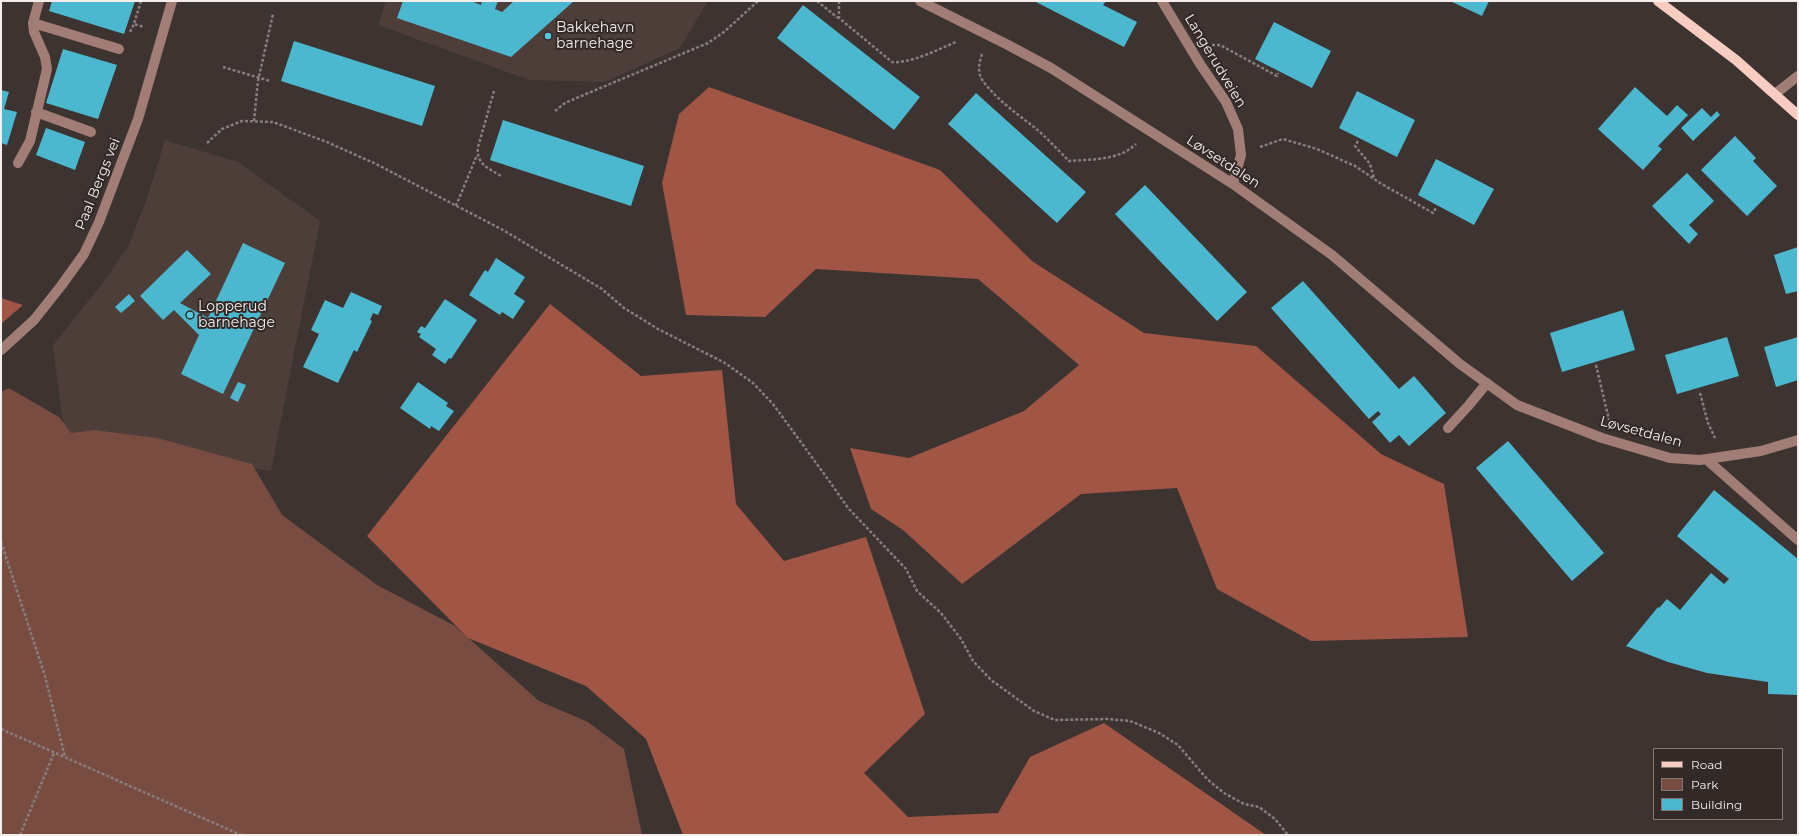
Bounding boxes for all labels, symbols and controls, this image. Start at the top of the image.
street label: Langerudveien [1180,11,1250,111]
place label: Bakkehavn barnehage [556,20,634,52]
marker: Bakkehavn barnehage [543,31,553,41]
street label: Løvsetdalen [1183,132,1263,192]
street label: Paal Bergs vei [72,135,124,233]
place label: Lopperud barnehage [198,299,275,332]
marker: Lopperud barnehage [185,310,195,320]
street label: Løvsetdalen [1598,413,1684,451]
legend [1653,748,1783,820]
text: Road [1691,757,1722,772]
text: Park [1691,777,1718,792]
text: Building [1691,797,1742,812]

